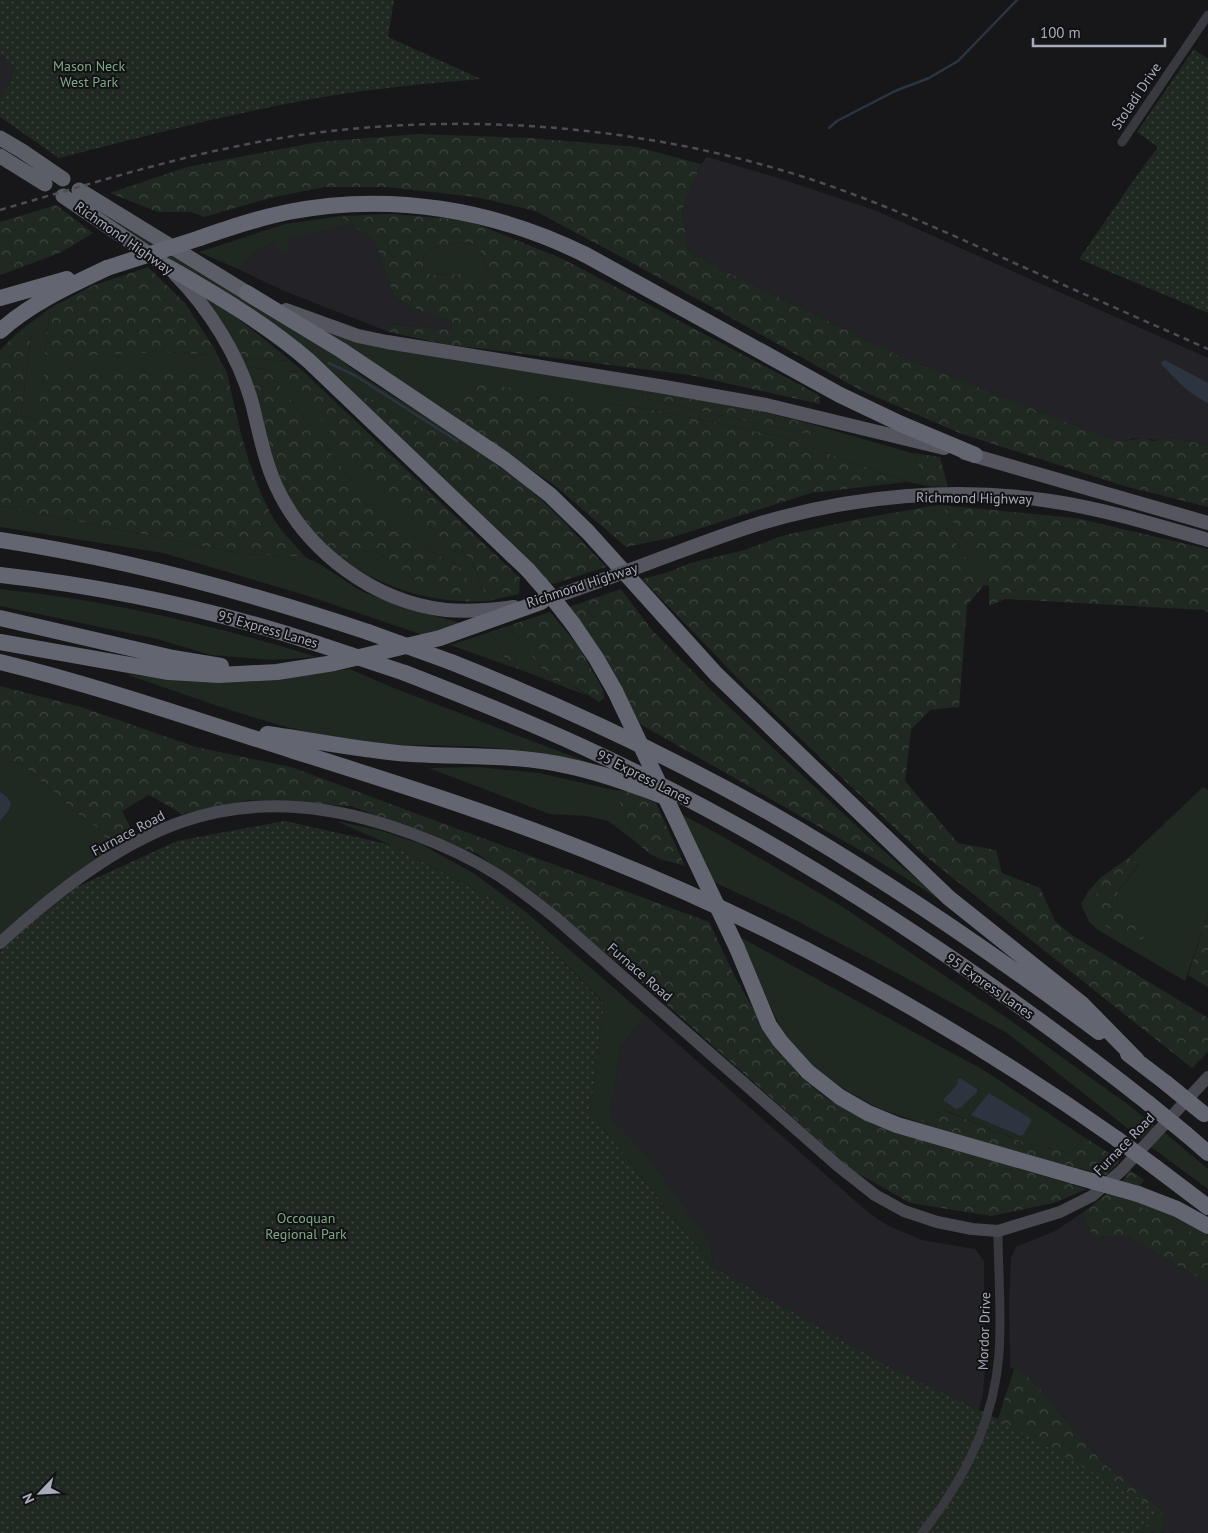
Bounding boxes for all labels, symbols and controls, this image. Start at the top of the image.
scale bar [1033,15,1166,47]
text: 100 m [1040,23,1081,42]
park label: Mason Neck West Park [53,57,125,91]
street label: Stoladi Drive [1107,59,1165,133]
street label: Richmond Highway [71,197,177,279]
street label: Richmond Highway [916,488,1033,508]
street label: Richmond Highway [524,558,640,611]
street label: 95 Express Lanes [216,606,320,652]
street label: 95 Express Lanes [594,746,694,809]
street label: Furnace Road [88,806,168,860]
street label: Furnace Road [604,939,676,1005]
street label: 95 Express Lanes [943,949,1038,1023]
street label: Furnace Road [1090,1109,1158,1179]
park label: Occoquan Regional Park [265,1209,347,1243]
street label: Mordor Drive [974,1292,994,1370]
north arrow [15,1468,65,1518]
text: N [18,1491,38,1506]

